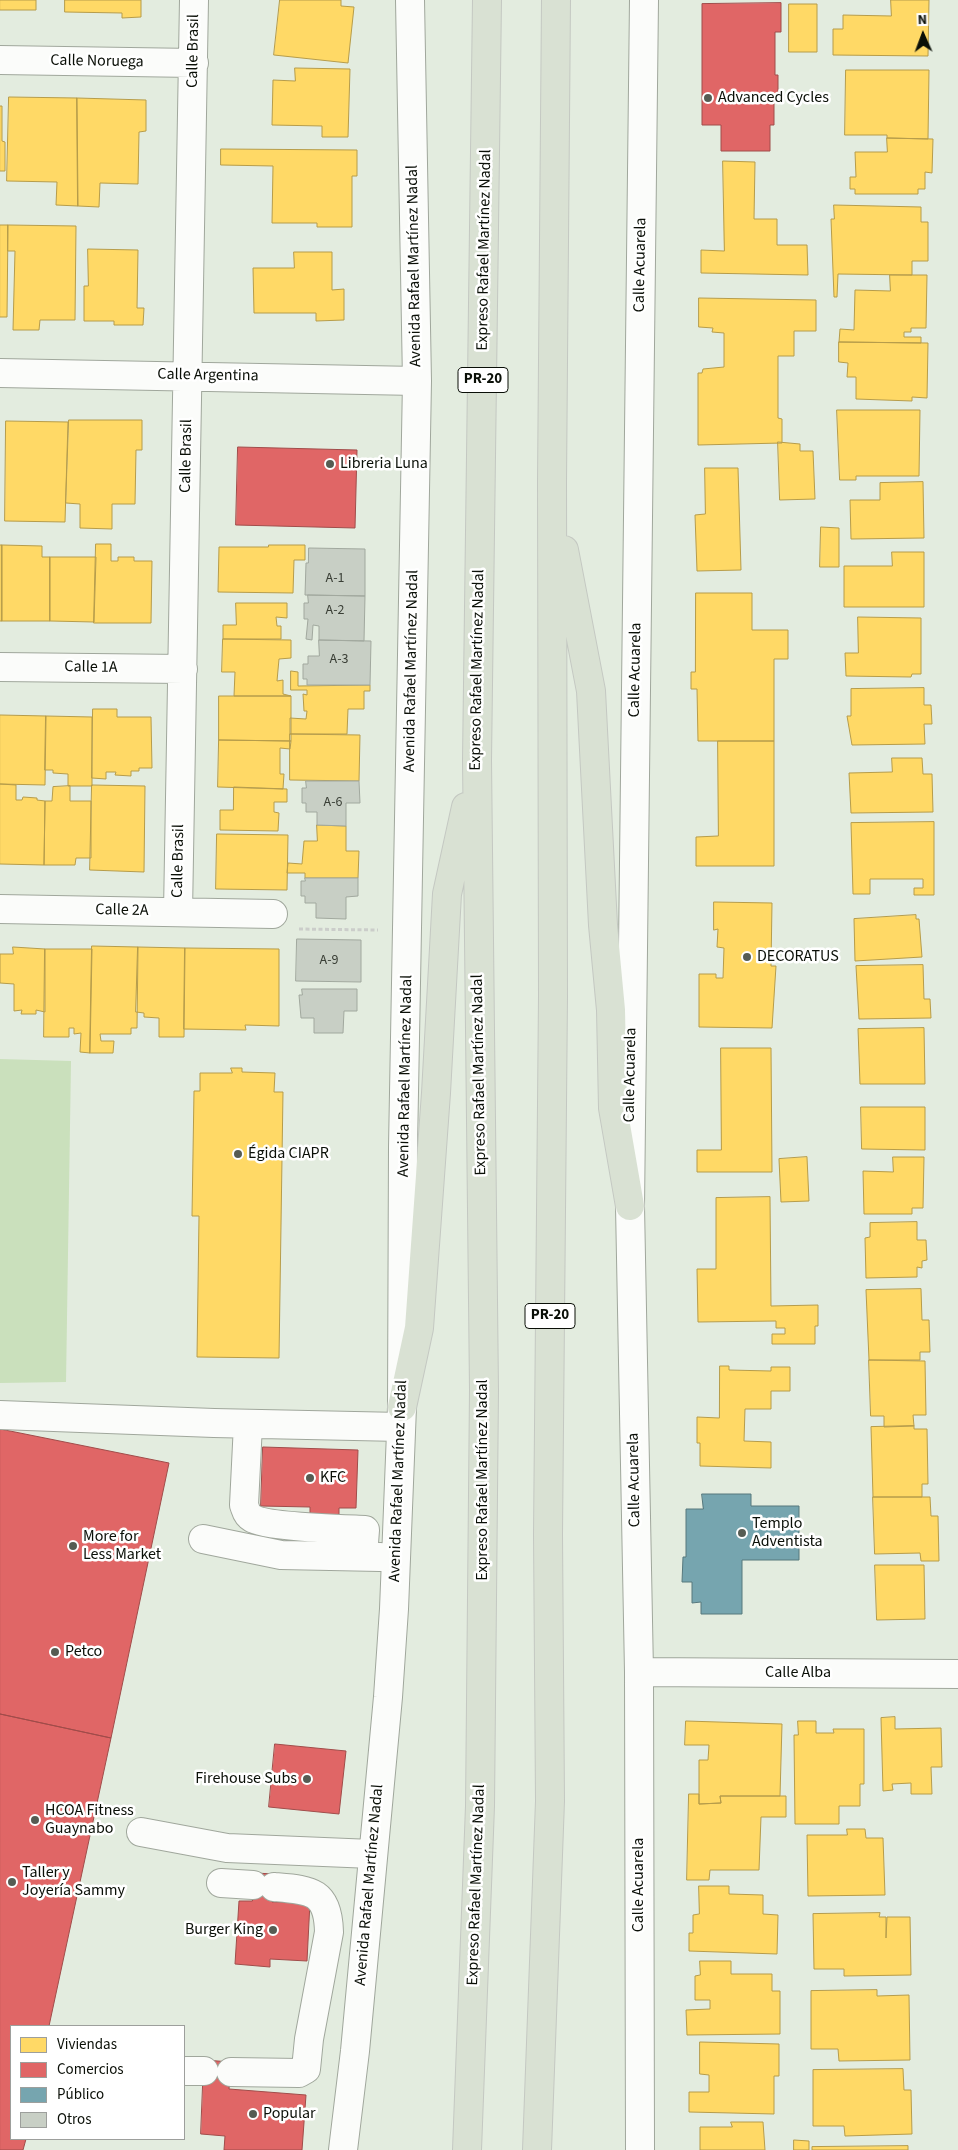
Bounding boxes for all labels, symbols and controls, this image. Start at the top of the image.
north arrow [898,10,948,60]
text: N [917,10,927,30]
street label: Calle Brasil [184,14,204,88]
street label: Calle Noruega [50,52,144,72]
place label: Advanced Cycles [718,88,829,108]
marker: Advanced Cycles [702,92,714,104]
street label: Expreso Rafael Martínez Nadal [474,149,496,351]
street label: Avenida Rafael Martínez Nadal [404,165,426,367]
street label: Calle Acuarela [631,217,651,313]
street label: Calle Argentina [157,366,259,386]
road number: PR-20 [458,368,508,392]
street label: Calle Brasil [177,419,197,493]
place label: Libreria Luna [340,454,428,474]
marker: Libreria Luna [324,458,336,470]
street label: Expreso Rafael Martínez Nadal [467,569,489,771]
street label: Avenida Rafael Martínez Nadal [401,570,423,772]
house number: A-1 [326,571,344,587]
house number: A-2 [326,603,344,619]
street label: Calle Acuarela [626,622,646,718]
house number: A-3 [330,652,348,668]
street label: Calle 1A [64,658,118,678]
house number: A-6 [324,795,342,811]
street label: Calle Brasil [169,824,189,898]
street label: Calle 2A [95,901,149,921]
place label: DECORATUS [757,947,839,967]
marker: DECORATUS [741,951,753,963]
house number: A-9 [320,953,338,969]
street label: Expreso Rafael Martínez Nadal [469,974,491,1176]
street label: Avenida Rafael Martínez Nadal [395,975,417,1177]
street label: Calle Acuarela [621,1027,641,1123]
place label: Égida CIAPR [248,1144,329,1164]
marker: Égida CIAPR [232,1148,244,1160]
road number: PR-20 [525,1304,575,1328]
street label: Expreso Rafael Martínez Nadal [473,1379,493,1581]
street label: Avenida Rafael Martínez Nadal [386,1380,412,1582]
street label: Calle Acuarela [625,1432,645,1528]
place label: KFC [320,1468,346,1488]
marker: KFC [304,1472,316,1484]
place label: Templo Adventista [752,1514,823,1552]
place label: More for Less Market [83,1527,161,1565]
marker: Templo Adventista [736,1527,748,1539]
marker: More for Less Market [67,1540,79,1552]
place label: Petco [65,1642,102,1662]
marker: Petco [49,1646,61,1658]
street label: Calle Alba [765,1663,831,1683]
place label: Firehouse Subs [195,1769,297,1789]
marker: Firehouse Subs [301,1773,313,1785]
street label: Avenida Rafael Martínez Nadal [352,1783,388,1987]
street label: Expreso Rafael Martínez Nadal [464,1784,490,1986]
place label: HCOA Fitness Guaynabo [45,1801,134,1839]
marker: HCOA Fitness Guaynabo [29,1814,41,1826]
street label: Calle Acuarela [629,1838,649,1932]
place label: Taller y Joyería Sammy [22,1863,125,1901]
marker: Taller y Joyería Sammy [6,1876,18,1888]
place label: Burger King [185,1920,263,1940]
marker: Burger King [267,1924,279,1936]
legend [10,2025,185,2140]
text: Viviendas [57,2034,117,2055]
text: Comercios [57,2059,124,2080]
text: Público [57,2084,104,2105]
place label: Popular [263,2104,316,2124]
marker: Popular [247,2108,259,2120]
text: Otros [57,2109,91,2130]

